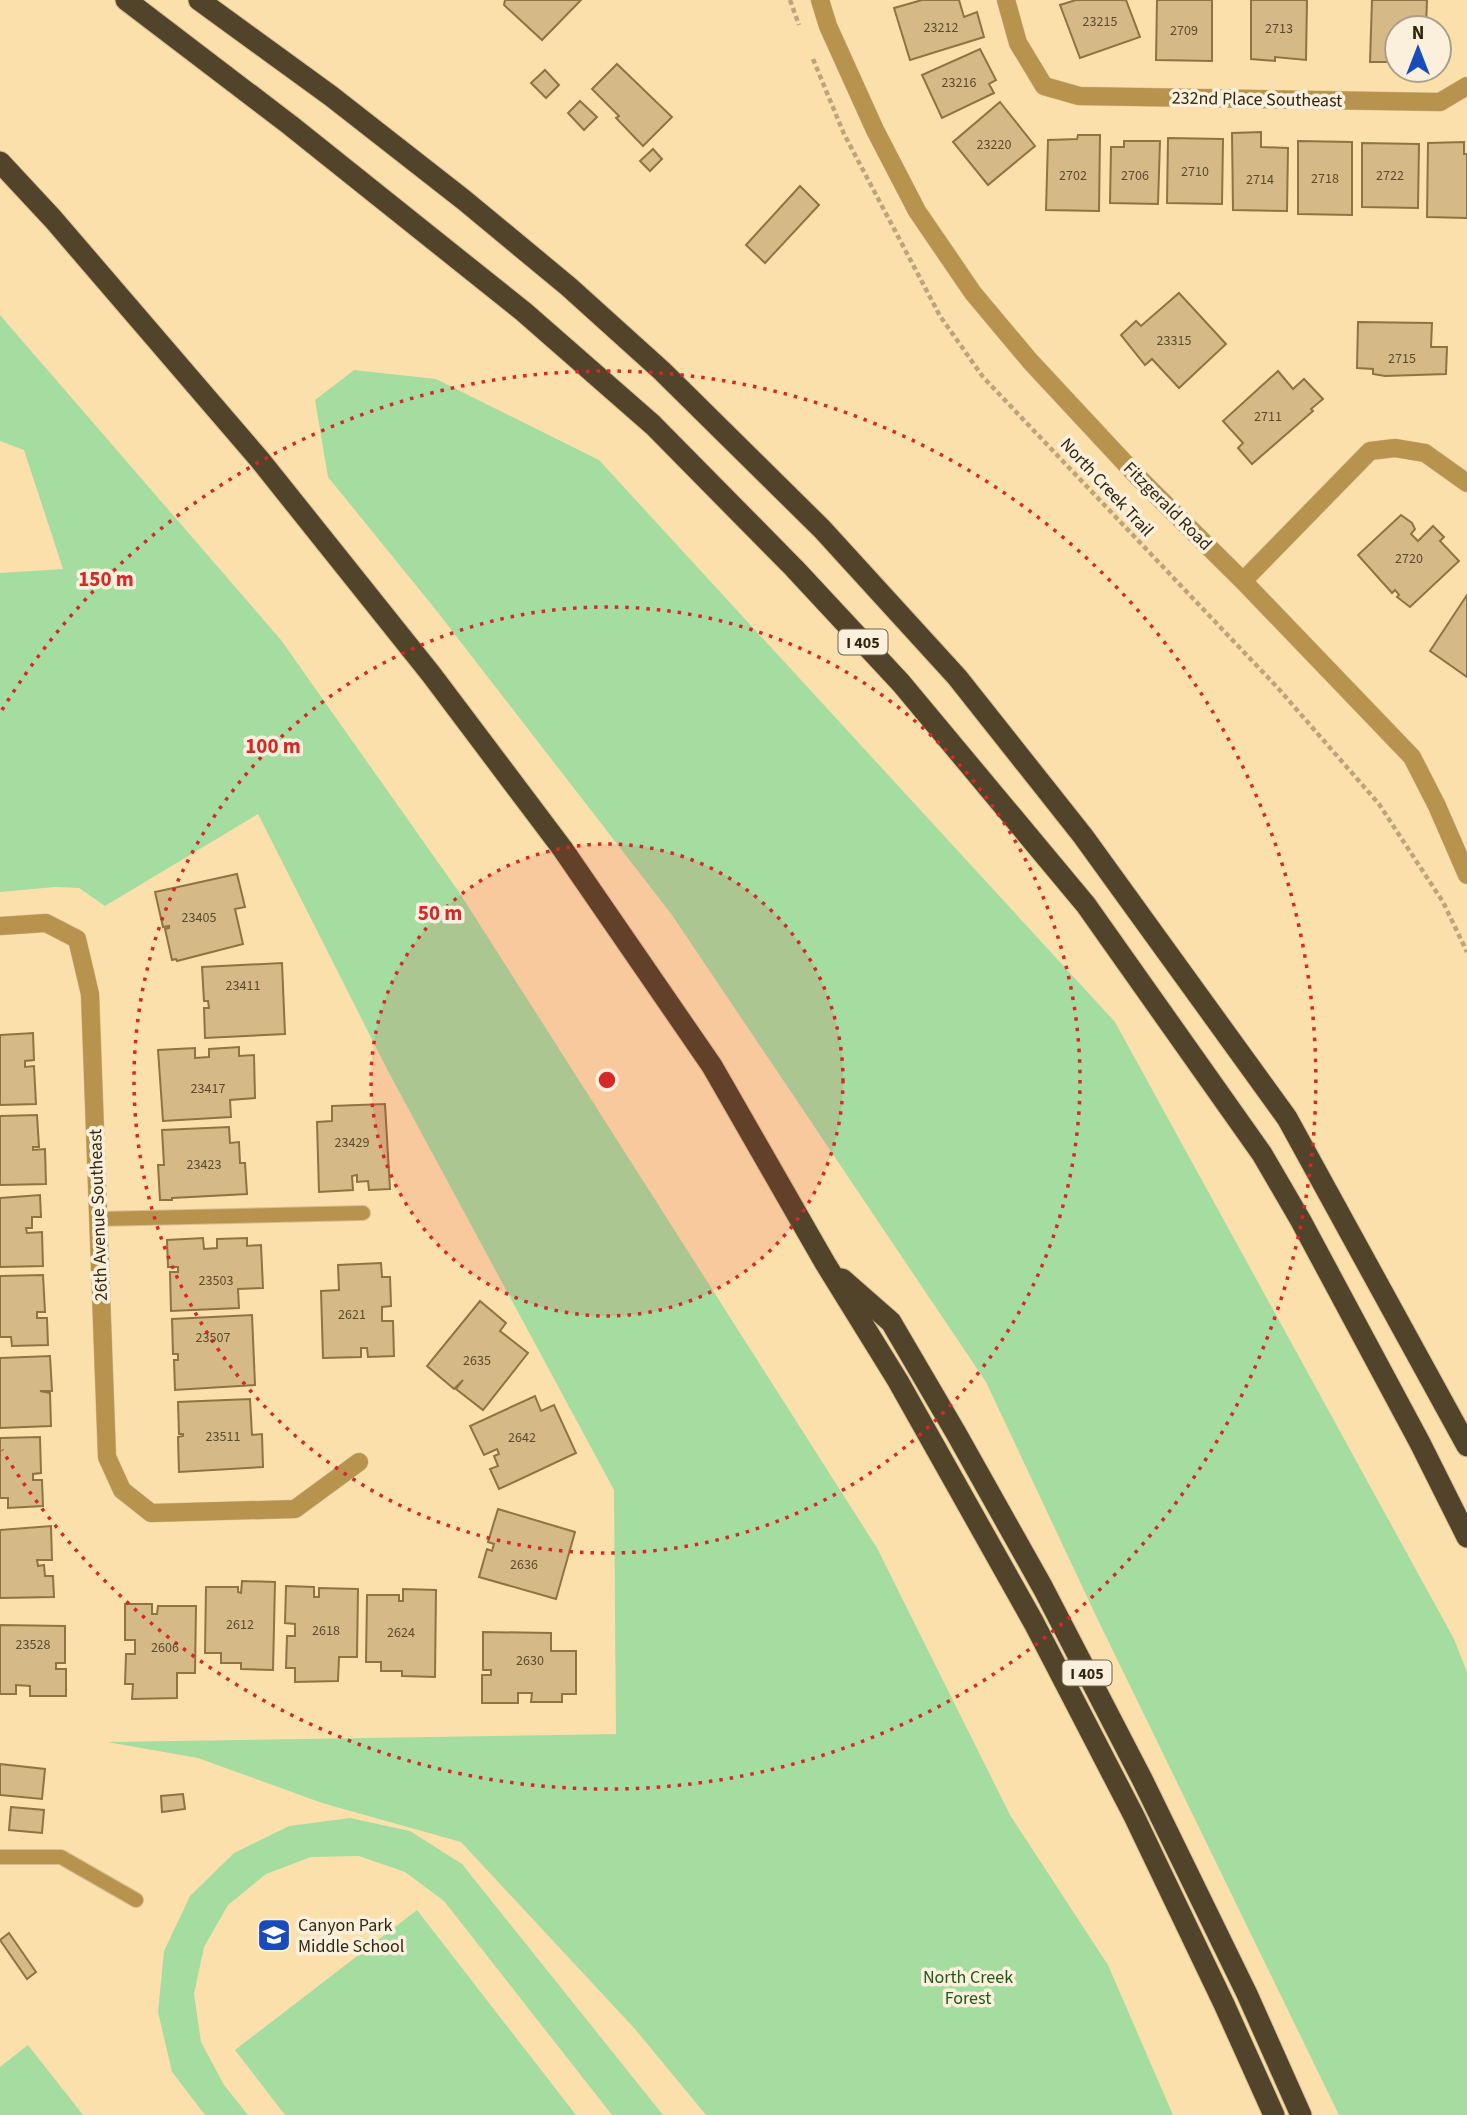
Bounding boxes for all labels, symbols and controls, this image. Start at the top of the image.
house number: 23215 [1083,12,1117,32]
north arrow [1383,14,1453,84]
house number: 23212 [924,18,958,38]
house number: 2713 [1265,19,1293,39]
text: N [1412,20,1424,47]
house number: 2709 [1170,21,1198,41]
house number: 23216 [942,73,976,93]
street label: 232nd Place Southeast [1172,86,1342,113]
house number: 23220 [977,135,1011,155]
house number: 2710 [1181,162,1209,182]
house number: 2702 [1059,166,1087,186]
house number: 2706 [1121,166,1149,186]
house number: 2722 [1376,166,1404,186]
house number: 2718 [1311,169,1339,189]
house number: 2714 [1246,170,1274,190]
house number: 23315 [1157,331,1191,351]
house number: 2715 [1388,349,1416,369]
house number: 2711 [1254,407,1282,427]
street label: North Creek Trail [1054,433,1159,542]
street label: Fitzgerald Road [1118,456,1218,556]
house number: 2720 [1395,549,1423,569]
text: 150 m [78,564,134,594]
road number: I 405 [838,629,888,654]
text: 100 m [245,731,301,761]
text: 50 m [418,898,462,928]
house number: 23405 [182,908,216,928]
house number: 23411 [226,976,260,996]
centre of rings [595,1068,619,1092]
house number: 23417 [191,1079,225,1099]
street label: 26th Avenue Southeast [83,1128,114,1302]
house number: 23429 [335,1133,369,1153]
house number: 23423 [187,1155,221,1175]
house number: 23503 [199,1271,233,1291]
house number: 2621 [338,1305,366,1325]
house number: 23507 [196,1328,230,1348]
house number: 2635 [463,1351,491,1371]
house number: 23511 [206,1427,240,1447]
house number: 2642 [508,1428,536,1448]
house number: 2636 [510,1555,538,1575]
house number: 2612 [226,1615,254,1635]
house number: 2618 [312,1621,340,1641]
house number: 2624 [387,1623,415,1643]
house number: 23528 [16,1635,50,1655]
house number: 2606 [151,1638,179,1658]
house number: 2630 [516,1651,544,1671]
road number: I 405 [1062,1660,1112,1686]
place label: Canyon Park Middle School [298,1913,404,1959]
school or university icon: Canyon Park Middle School [255,1916,293,1954]
park label: North Creek Forest [923,1965,1013,2011]

